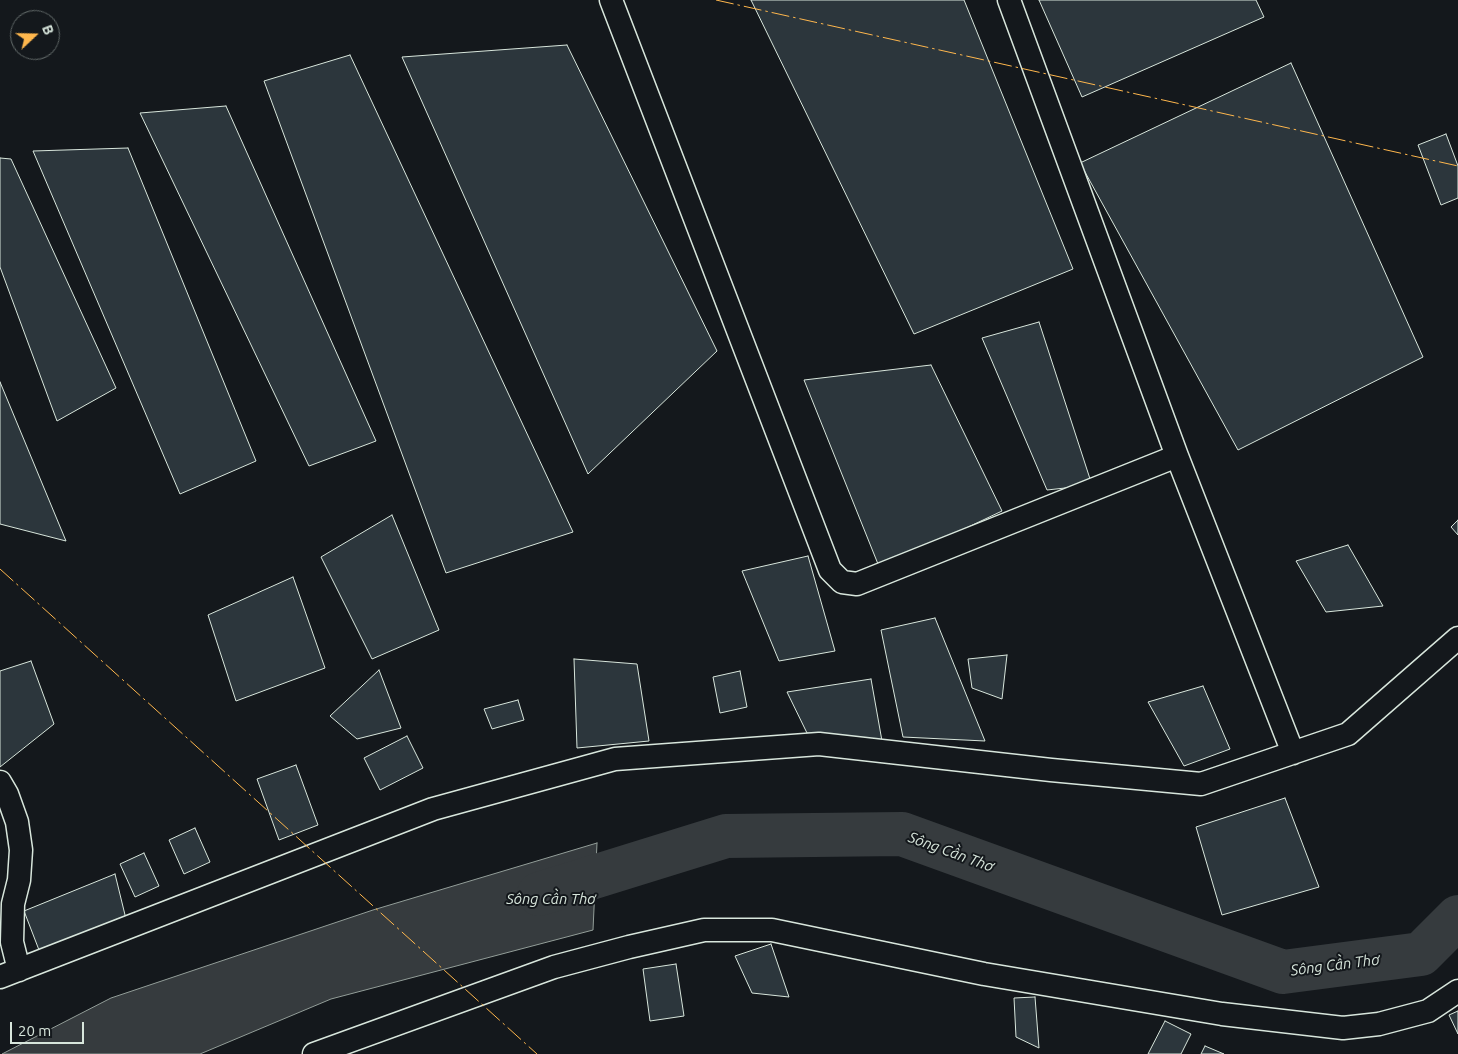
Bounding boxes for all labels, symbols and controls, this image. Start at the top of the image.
north arrow [10,10,60,60]
text: B [39,23,57,37]
water label: Sông Cần Thơ [906,828,996,876]
water label: Sông Cần Thơ [506,890,596,908]
water label: Sông Cần Thơ [1289,951,1381,979]
scale bar [12,1012,86,1044]
text: 20 m [18,1022,51,1039]

